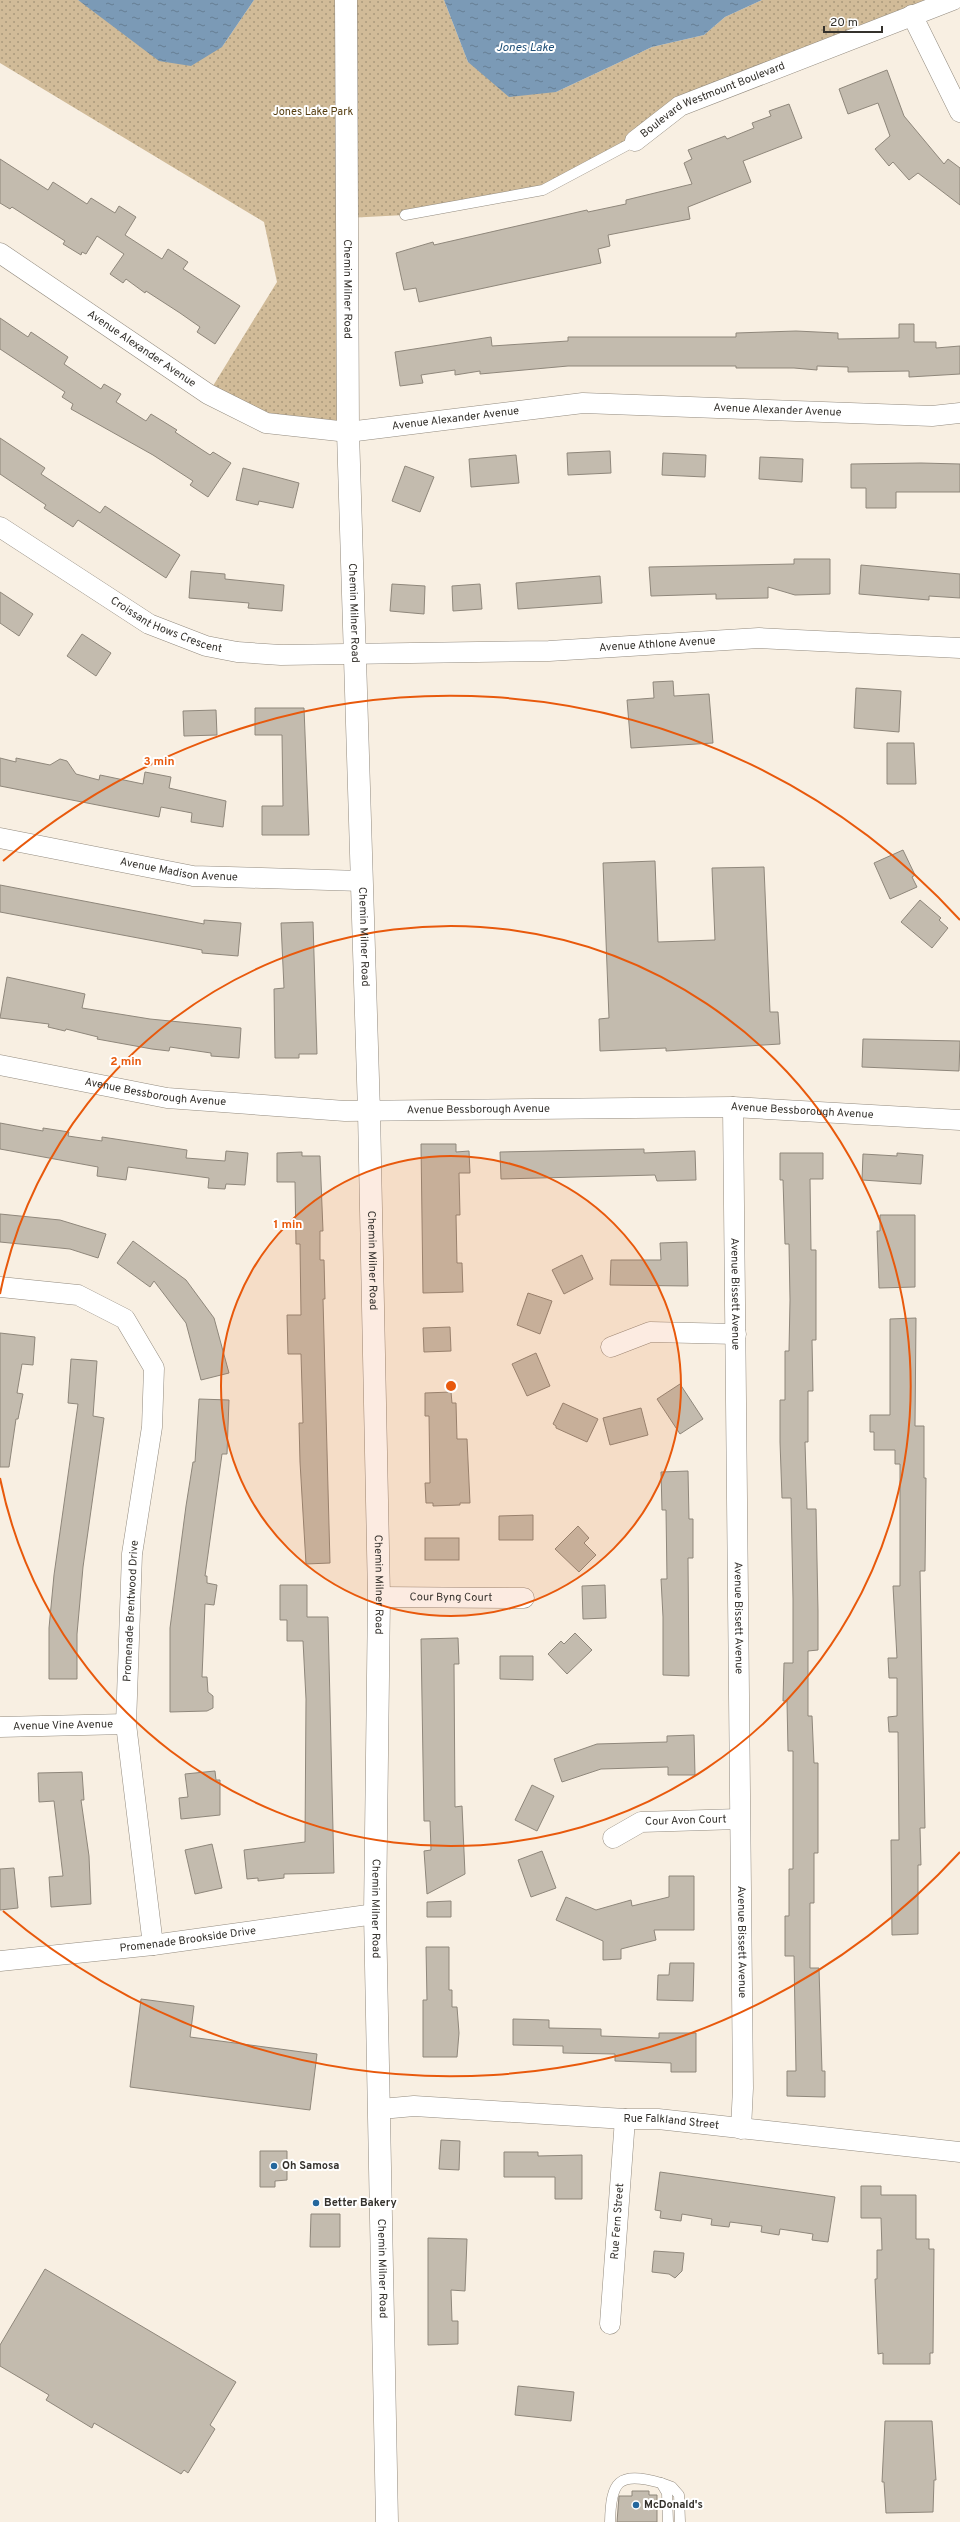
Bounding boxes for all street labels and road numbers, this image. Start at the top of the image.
street label: Boulevard Westmount Boulevard [638,59,787,141]
street label: Chemin Milner Road [340,239,355,339]
street label: Avenue Alexander Avenue [85,307,199,391]
street label: Avenue Alexander Avenue [713,401,842,420]
street label: Avenue Alexander Avenue [391,404,520,434]
street label: Chemin Milner Road [345,563,362,663]
street label: Croissant Hows Crescent [108,594,223,656]
street label: Avenue Athlone Avenue [599,634,716,655]
street label: Avenue Madison Avenue [119,855,238,884]
street label: Chemin Milner Road [355,887,372,987]
street label: Avenue Bessborough Avenue [84,1075,227,1109]
street label: Avenue Bessborough Avenue [730,1100,874,1122]
street label: Avenue Bessborough Avenue [407,1102,550,1117]
street label: Chemin Milner Road [364,1211,380,1311]
street label: Avenue Bissett Avenue [727,1238,742,1350]
street label: Chemin Milner Road [371,1535,386,1635]
street label: Promenade Brentwood Drive [120,1540,142,1682]
street label: Avenue Bissett Avenue [731,1562,746,1674]
street label: Cour Byng Court [410,1590,492,1605]
street label: Avenue Vine Avenue [13,1717,113,1734]
street label: Cour Avon Court [645,1812,727,1829]
street label: Chemin Milner Road [368,1859,383,1959]
street label: Avenue Bissett Avenue [734,1886,749,1998]
street label: Promenade Brookside Drive [119,1924,257,1955]
street label: Rue Falkland Street [623,2112,720,2133]
street label: Rue Fern Street [608,2183,627,2260]
street label: Chemin Milner Road [374,2218,390,2318]

